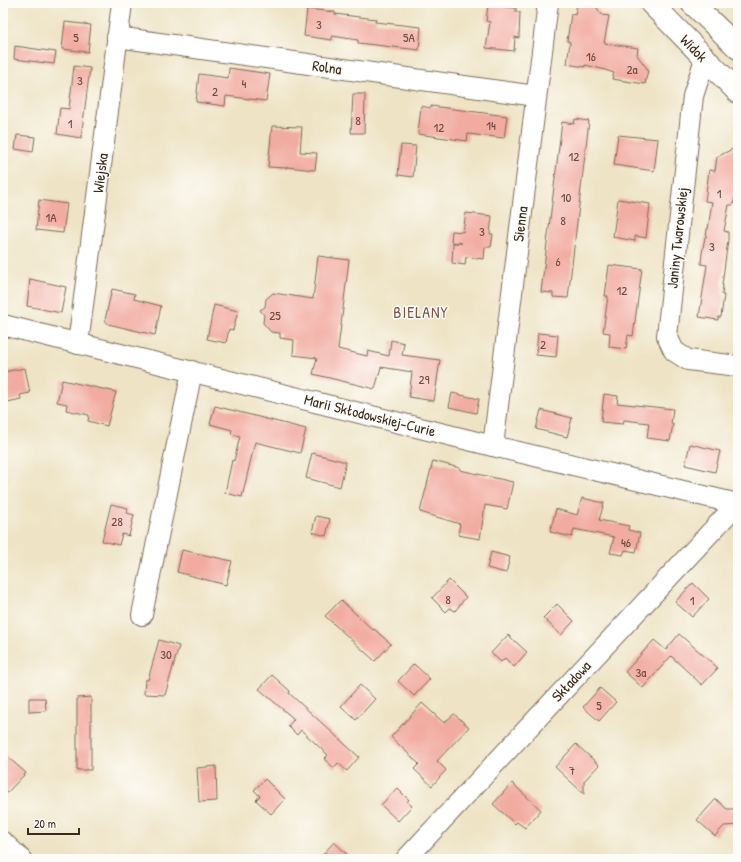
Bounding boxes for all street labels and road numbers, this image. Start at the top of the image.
street label: Widok [676,30,712,66]
street label: Rolna [311,55,343,79]
street label: Wiejska [87,152,113,194]
street label: Janiny Twarowskiej [661,186,693,290]
street label: Sienna [507,205,533,243]
street label: Marii Skłodowskiej-Curie [302,389,438,441]
street label: Składowa [546,656,596,706]

